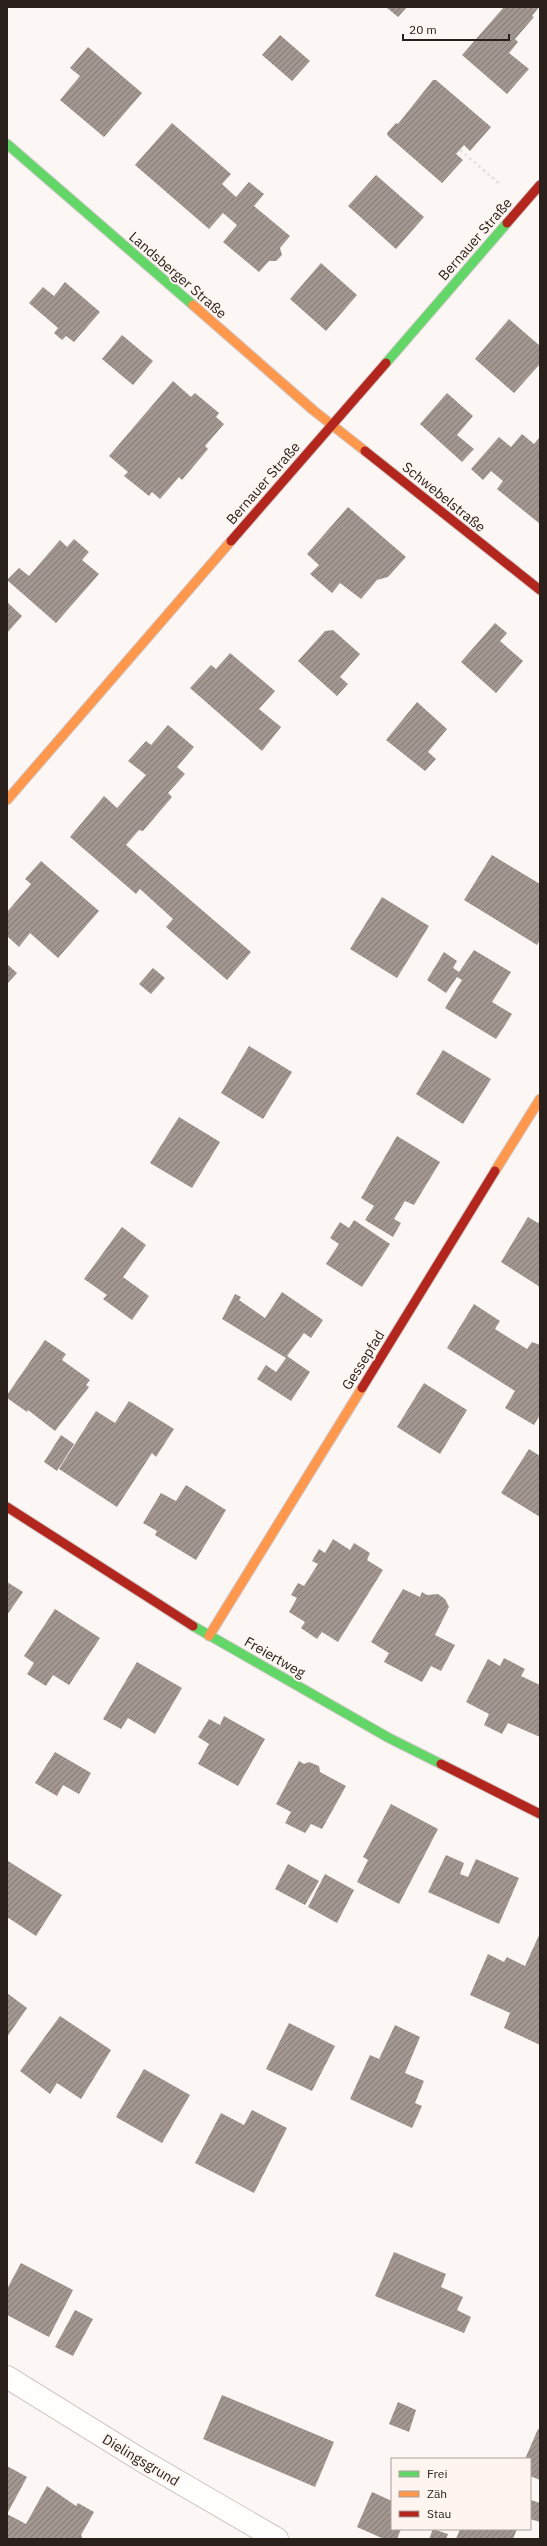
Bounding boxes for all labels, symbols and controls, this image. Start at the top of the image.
scale bar [403,16,509,42]
text: 20 m [409,22,437,37]
street label: Bernauer Straße [434,194,516,284]
street label: Landsberger Straße [125,228,231,323]
street label: Bernauer Straße [222,438,304,528]
street label: Schwebelstraße [399,458,489,536]
street label: Gessepfad [338,1327,388,1393]
street label: Freiertweg [241,1632,309,1682]
street label: Dielingsgrund [99,2430,183,2490]
legend [391,2458,531,2530]
text: Frei [427,2466,447,2481]
text: Zäh [427,2486,447,2501]
text: Stau [427,2506,451,2521]

